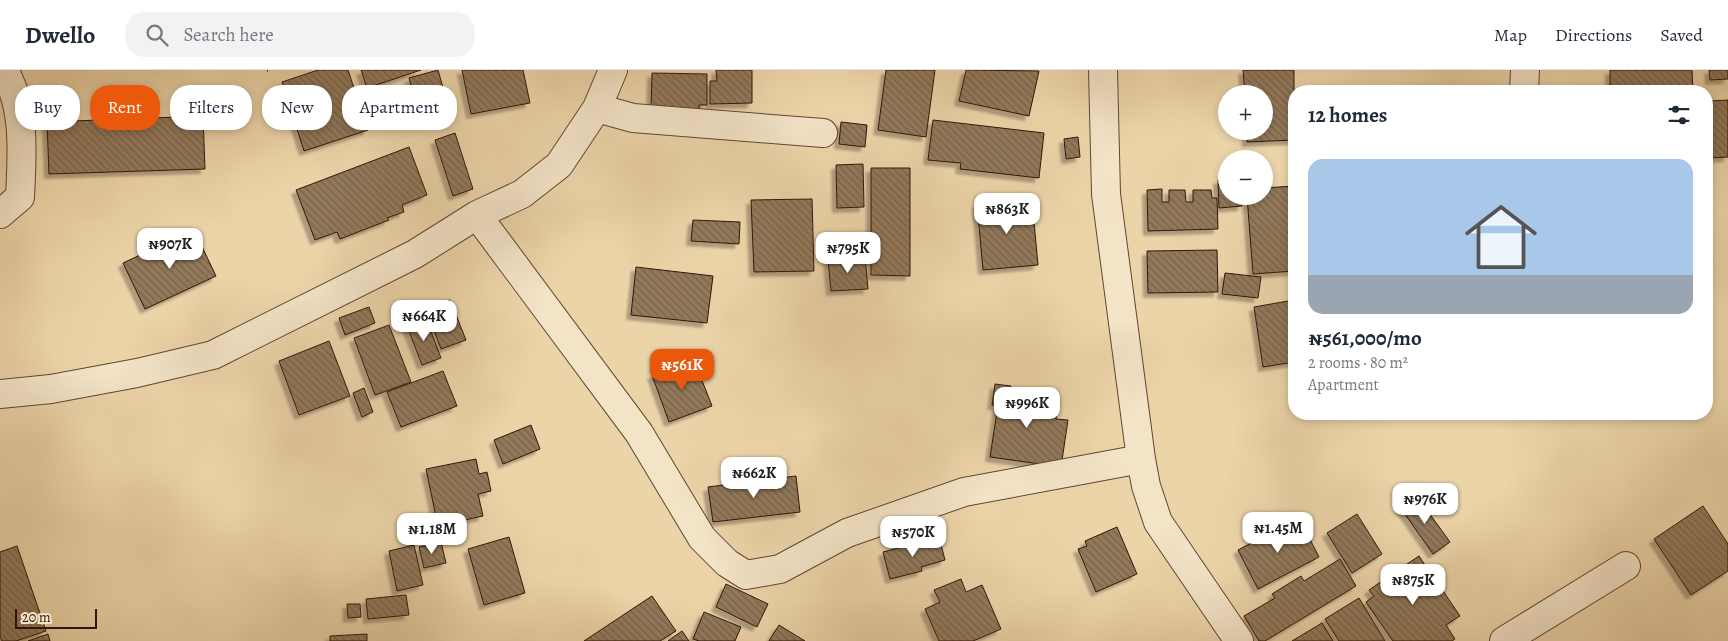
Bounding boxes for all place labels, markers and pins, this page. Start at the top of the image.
pin: ₦863K [972,192,1042,235]
pin: ₦907K [135,228,205,270]
pin: ₦795K [813,232,883,274]
pin: ₦664K [389,300,459,342]
pin: ₦561K [647,348,717,391]
pin: ₦996K [992,386,1062,429]
pin: ₦662K [719,456,789,499]
pin: ₦976K [1390,482,1460,525]
pin: ₦1.18M [391,512,473,555]
pin: ₦1.45M [1237,512,1319,554]
pin: ₦570K [878,516,948,558]
pin: ₦875K [1378,564,1448,606]

